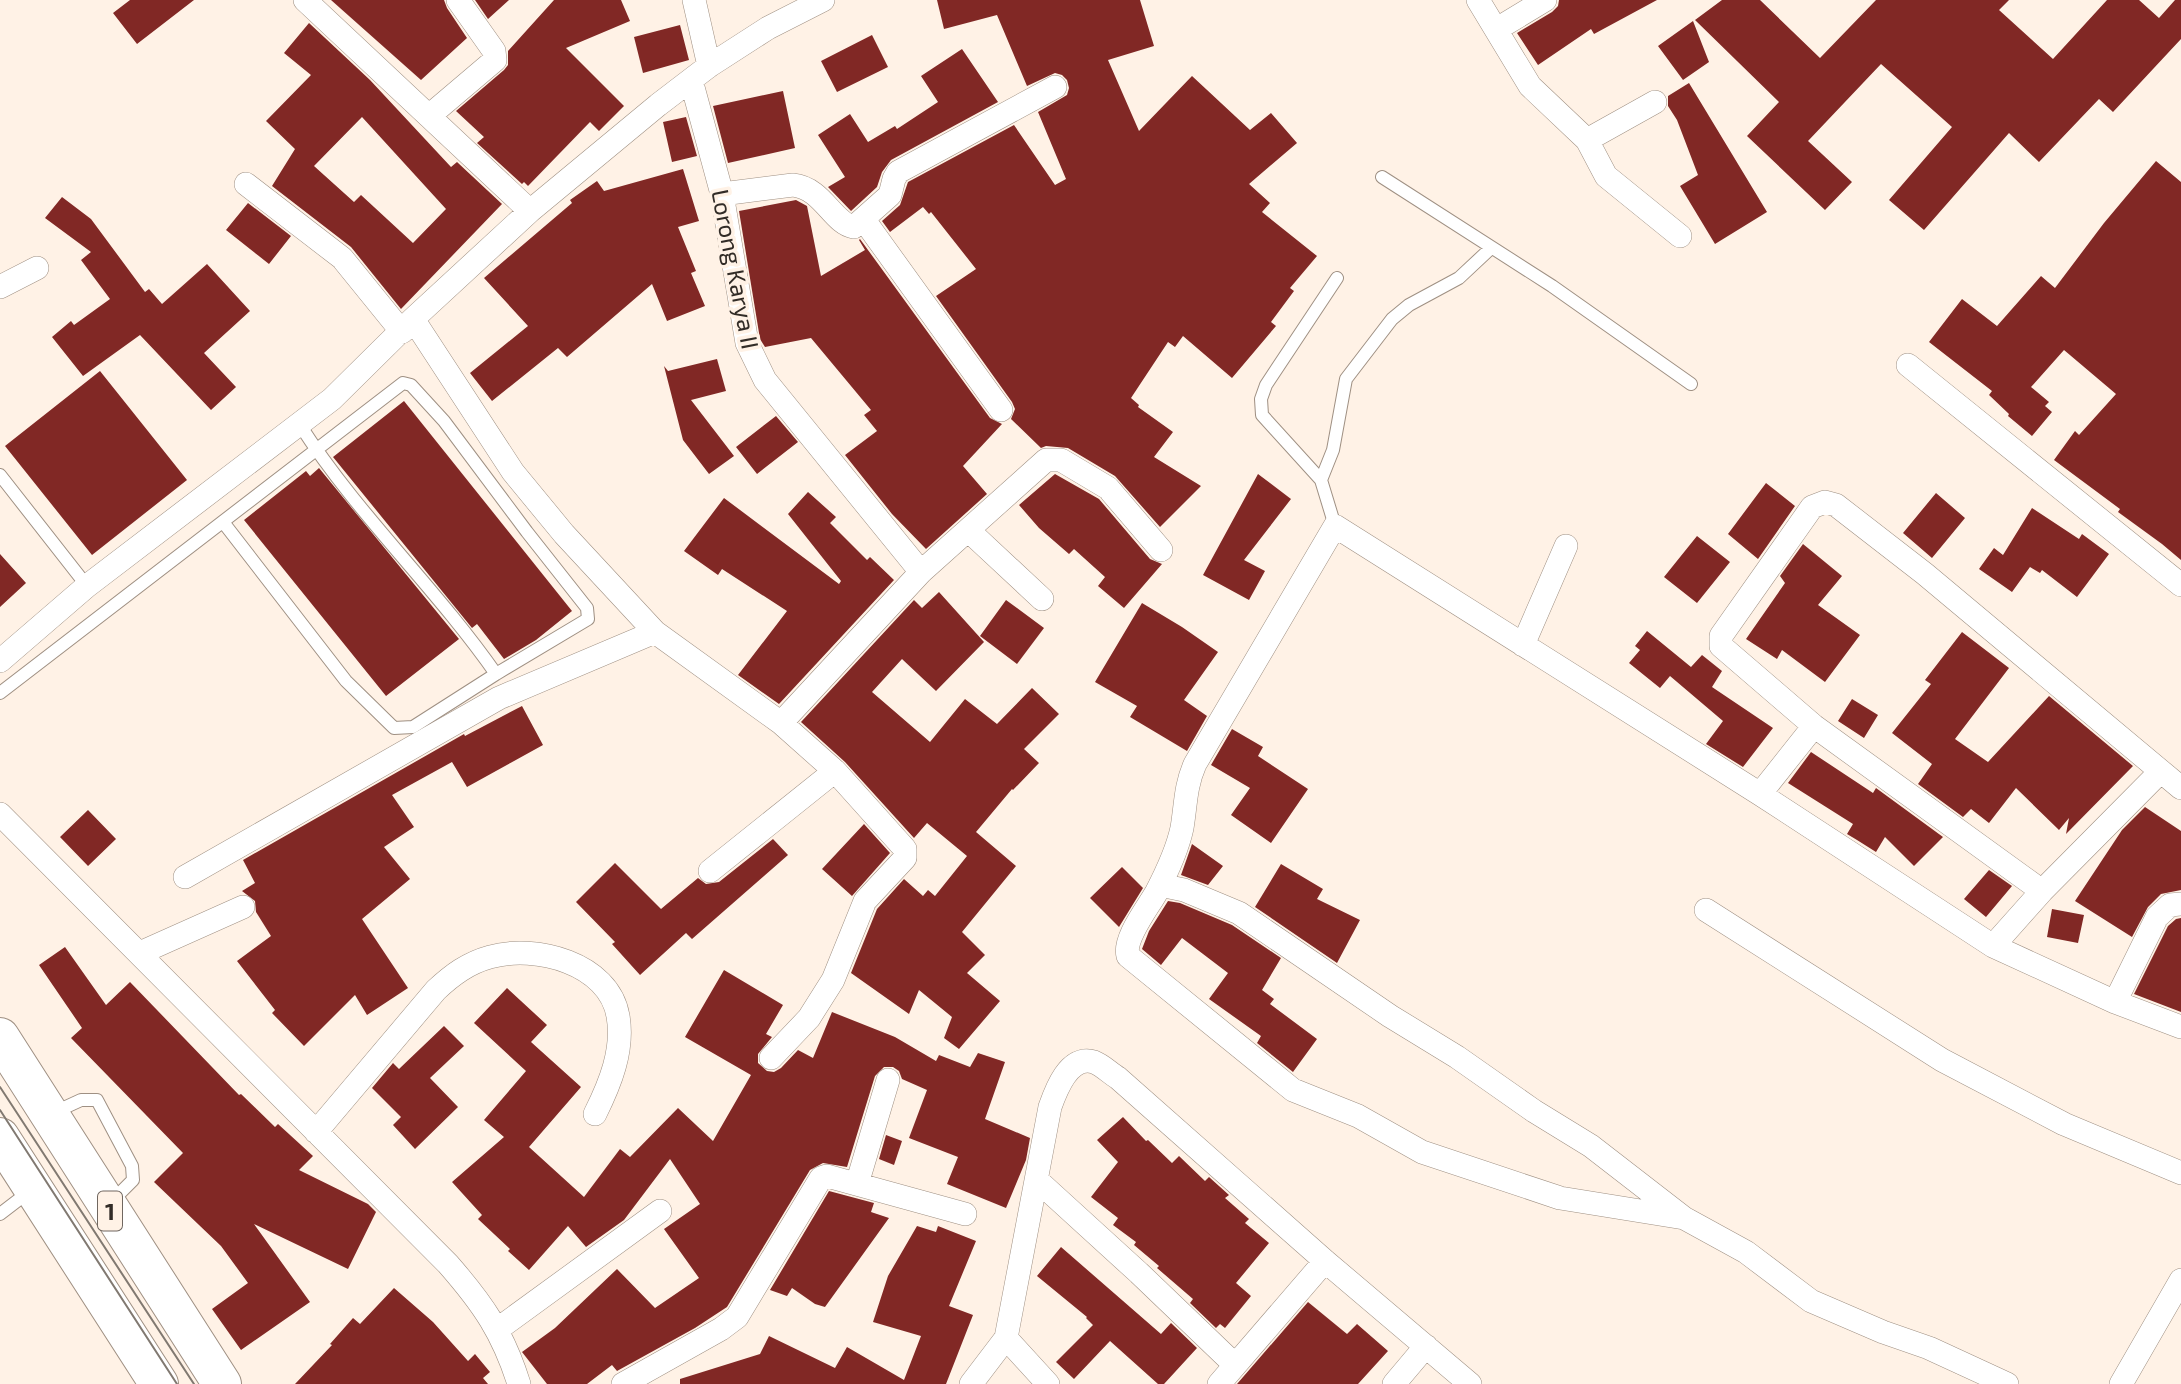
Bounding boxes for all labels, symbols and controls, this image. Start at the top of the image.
street label: Lorong Karya II [706,187,766,351]
road number: 1 [98,1192,122,1230]

